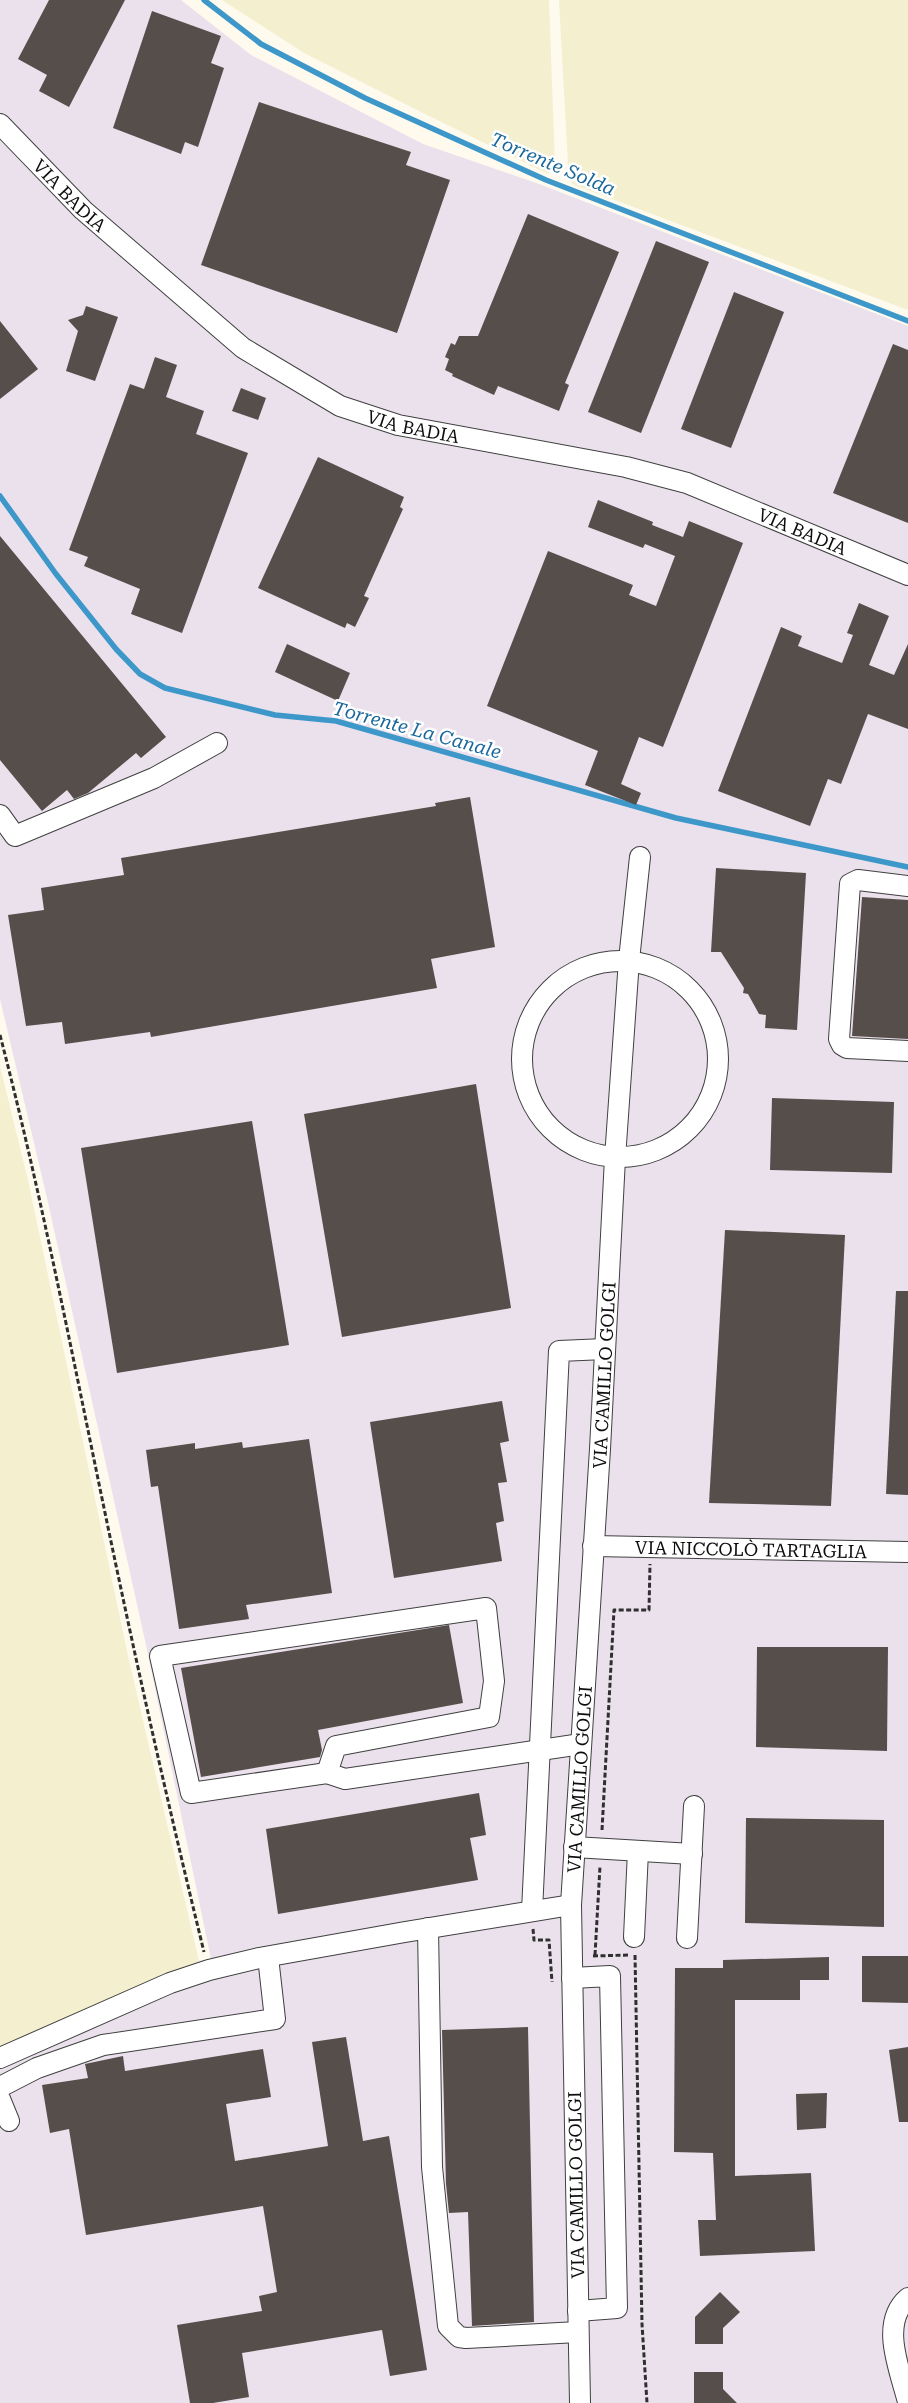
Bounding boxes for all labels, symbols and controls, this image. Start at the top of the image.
water label: Torrente Solda [487,127,619,201]
street label: VIA BADIA [29,155,111,236]
street label: VIA BADIA [364,405,462,447]
street label: VIA BADIA [755,503,851,559]
water label: Torrente La Canale [330,696,504,764]
street label: VIA CAMILLO GOLGI [588,1281,619,1469]
street label: VIA NICCOLÒ TARTAGLIA [635,1536,868,1562]
street label: VIA CAMILLO GOLGI [563,1685,595,1873]
street label: VIA CAMILLO GOLGI [564,2091,588,2279]

